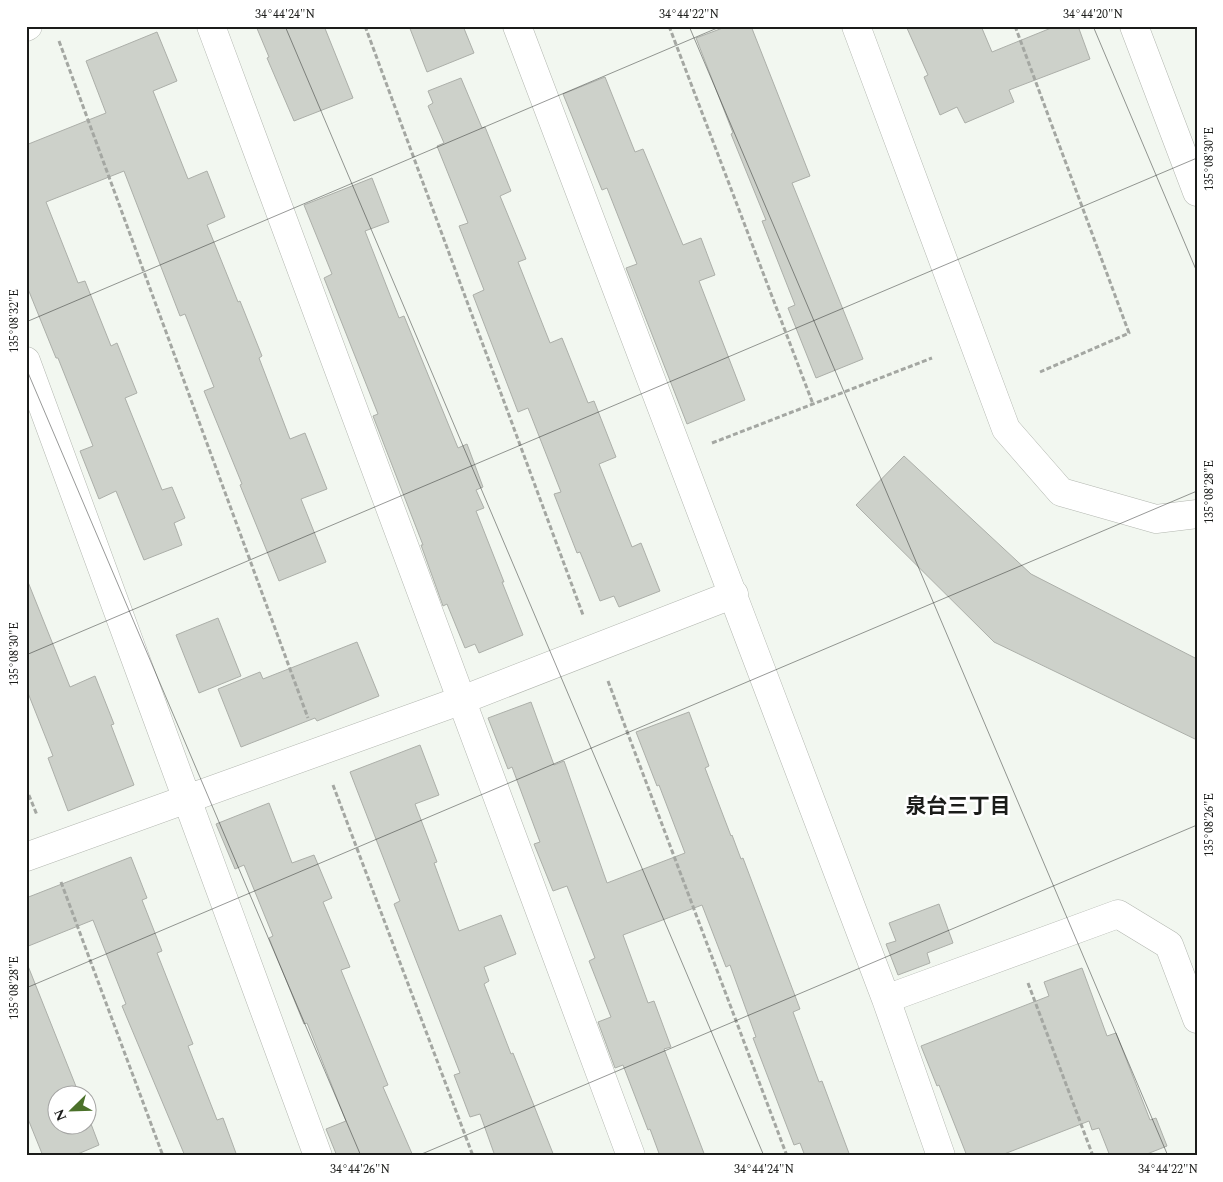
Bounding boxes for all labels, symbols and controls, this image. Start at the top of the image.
text: 34°44'24"N [255,5,315,24]
text: 34°44'22"N [659,5,719,24]
text: 34°44'20"N [1063,5,1123,24]
text: 135°08'30"E [1200,127,1219,191]
text: 135°08'32"E [5,289,24,353]
text: 135°08'28"E [1200,460,1219,524]
text: 135°08'30"E [5,622,24,686]
district label: 泉台三丁目 [906,791,1011,823]
text: 135°08'26"E [1200,793,1219,857]
text: 135°08'28"E [5,956,24,1020]
north arrow [48,1084,98,1134]
text: N [49,1106,72,1124]
text: 34°44'26"N [330,1160,390,1179]
text: 34°44'24"N [734,1160,794,1179]
text: 34°44'22"N [1138,1160,1198,1179]

